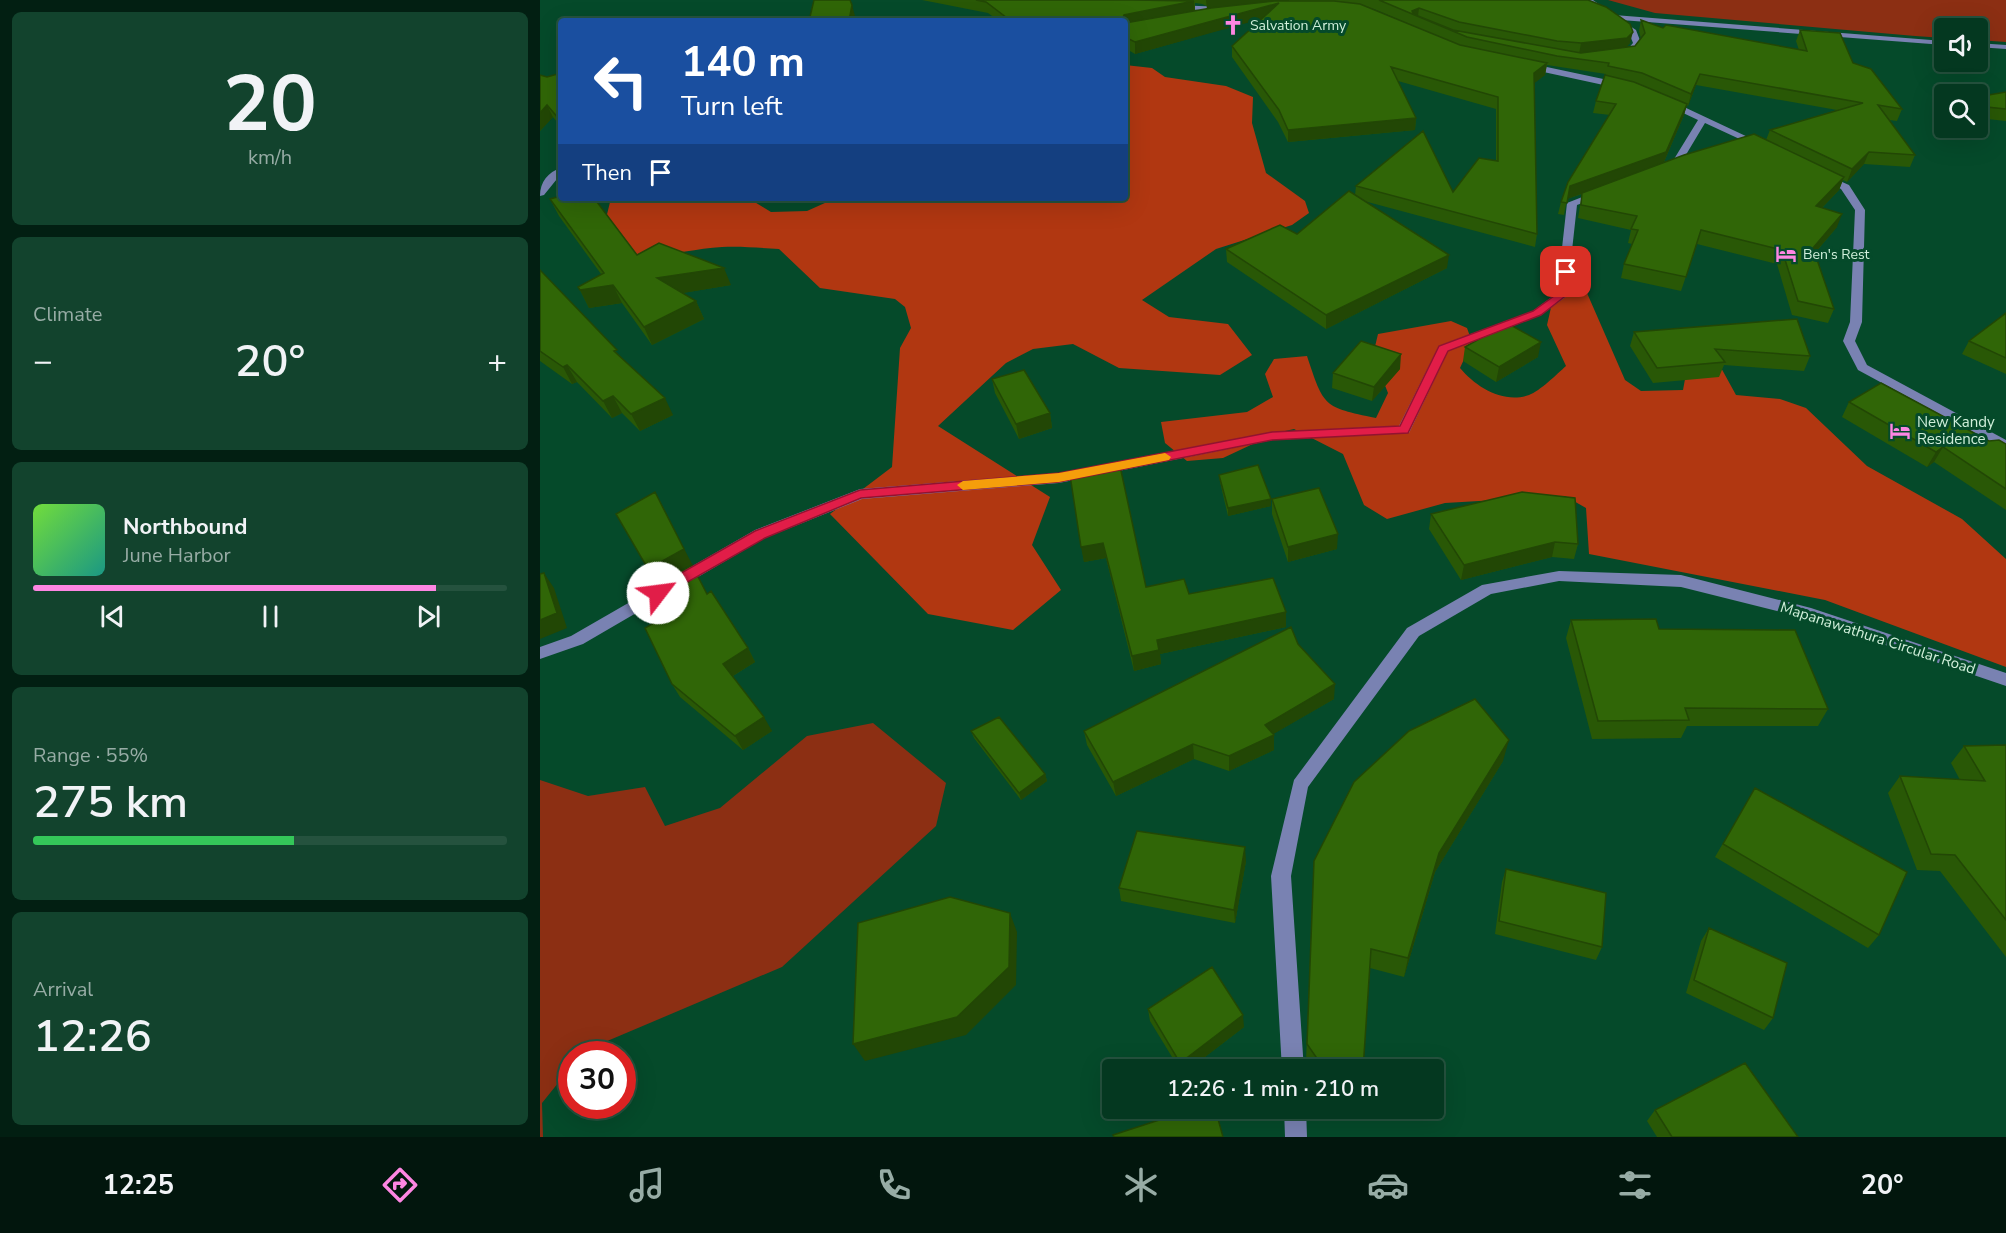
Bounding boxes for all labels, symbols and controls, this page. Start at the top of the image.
church icon: Salvation Army [1221,13,1245,37]
place label: Salvation Army [1250,16,1347,35]
map controls [1934,18,1988,138]
button: sound [1934,18,1988,72]
text: 140 m [681,34,805,91]
icon: left [582,42,660,120]
text: 20 [223,51,317,158]
button: search [1934,84,1988,138]
text: Turn left [681,88,782,125]
text: km/h [248,144,292,171]
icon: arrive [644,156,677,189]
text: Then [582,158,632,188]
hotel icon: Ben's Rest [1774,242,1798,266]
place label: Ben's Rest [1803,245,1870,264]
pin [1540,246,1591,297]
icon: arrive [1549,255,1582,288]
text: Climate [33,301,102,328]
text: 20° [235,331,305,392]
text: − [33,339,53,384]
text: + [487,339,507,384]
place label: New Kandy Residence [1917,412,1995,449]
hotel icon: New Kandy Residence [1888,419,1912,443]
text: Northbound [123,512,247,542]
text: June Harbor [123,542,231,569]
position arrow [626,561,690,625]
street label: Mapanawathura Circular Road [1778,597,1978,679]
icon: previous [96,600,129,633]
icon: pause [254,600,287,633]
icon: next [412,600,445,633]
text: Range · 55% [33,742,148,769]
text: 275 km [33,772,188,833]
text: Arrival [33,976,93,1003]
text: 12:26 [33,1006,152,1067]
speed limit sign: 30 [558,1041,636,1119]
text: 12:26 · 1 min · 210 m [1167,1074,1379,1104]
icon: directions [379,1164,421,1206]
icon: music [626,1164,668,1206]
icon: phone [873,1164,915,1206]
icon: climate [1120,1164,1162,1206]
icon: car [1367,1164,1409,1206]
icon: filters [1614,1164,1656,1206]
text: 12:25 [102,1167,174,1204]
text: 20° [1861,1167,1903,1204]

